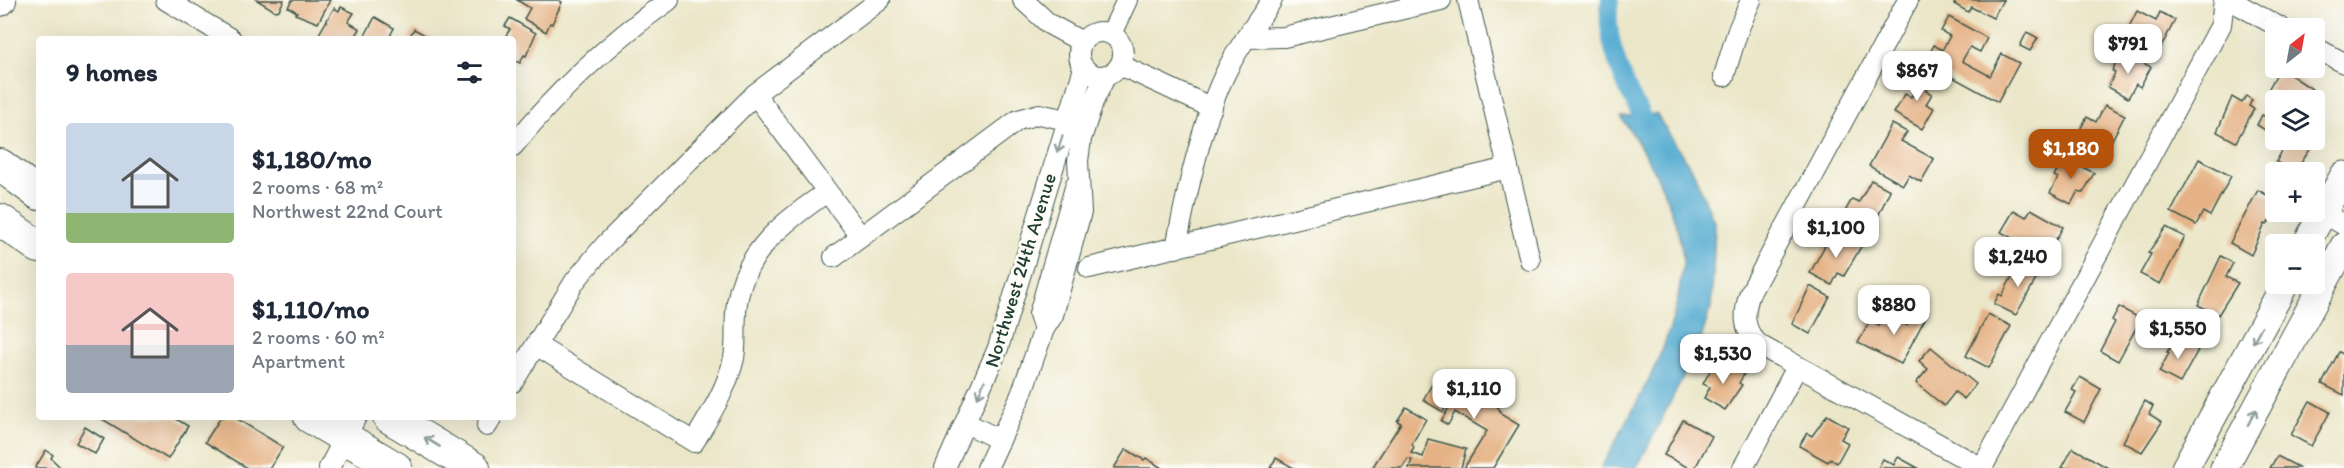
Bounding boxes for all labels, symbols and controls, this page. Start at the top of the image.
north arrow [2265,18,2325,78]
map controls [2265,18,2325,294]
pin: $791 [2092,24,2164,75]
text: $791 [2108,31,2148,55]
pin: $867 [1881,51,1953,102]
text: 9 homes [66,56,158,88]
icon: filters [453,56,486,89]
text: $867 [1896,58,1938,82]
button: layers [2265,90,2325,150]
pin: $1,180 [2022,129,2120,180]
one-way arrow [1054,134,1065,153]
text: $1,180 [2043,136,2099,160]
text: $1,180/mo [252,143,372,175]
icon: home [114,147,186,219]
button: + [2265,162,2325,222]
street label: Northwest 24th Avenue [979,170,1061,370]
text: 2 rooms · 68 m² [252,175,383,199]
text: Northwest 22nd Court [252,199,443,223]
pin: $1,100 [1787,208,1885,259]
text: $1,100 [1807,215,1865,239]
button: − [2265,234,2325,294]
pin: $1,240 [1969,237,2067,288]
text: $1,240 [1988,244,2048,268]
pin: $880 [1858,285,1930,336]
text: $880 [1872,292,1916,316]
text: $1,110/mo [252,293,370,325]
icon: home [114,297,186,369]
pin: $1,550 [2129,309,2227,360]
text: $1,550 [2149,316,2207,340]
text: 2 rooms · 60 m² [252,325,385,349]
one-way arrow [2251,326,2263,343]
pin: $1,530 [1674,334,1772,385]
text: $1,530 [1694,341,1752,365]
text: Apartment [252,349,345,373]
pin: $1,110 [1425,369,1523,420]
text: $1,110 [1446,376,1502,400]
one-way arrow [975,379,986,398]
one-way arrow [2247,408,2258,426]
one-way arrow [424,436,441,448]

